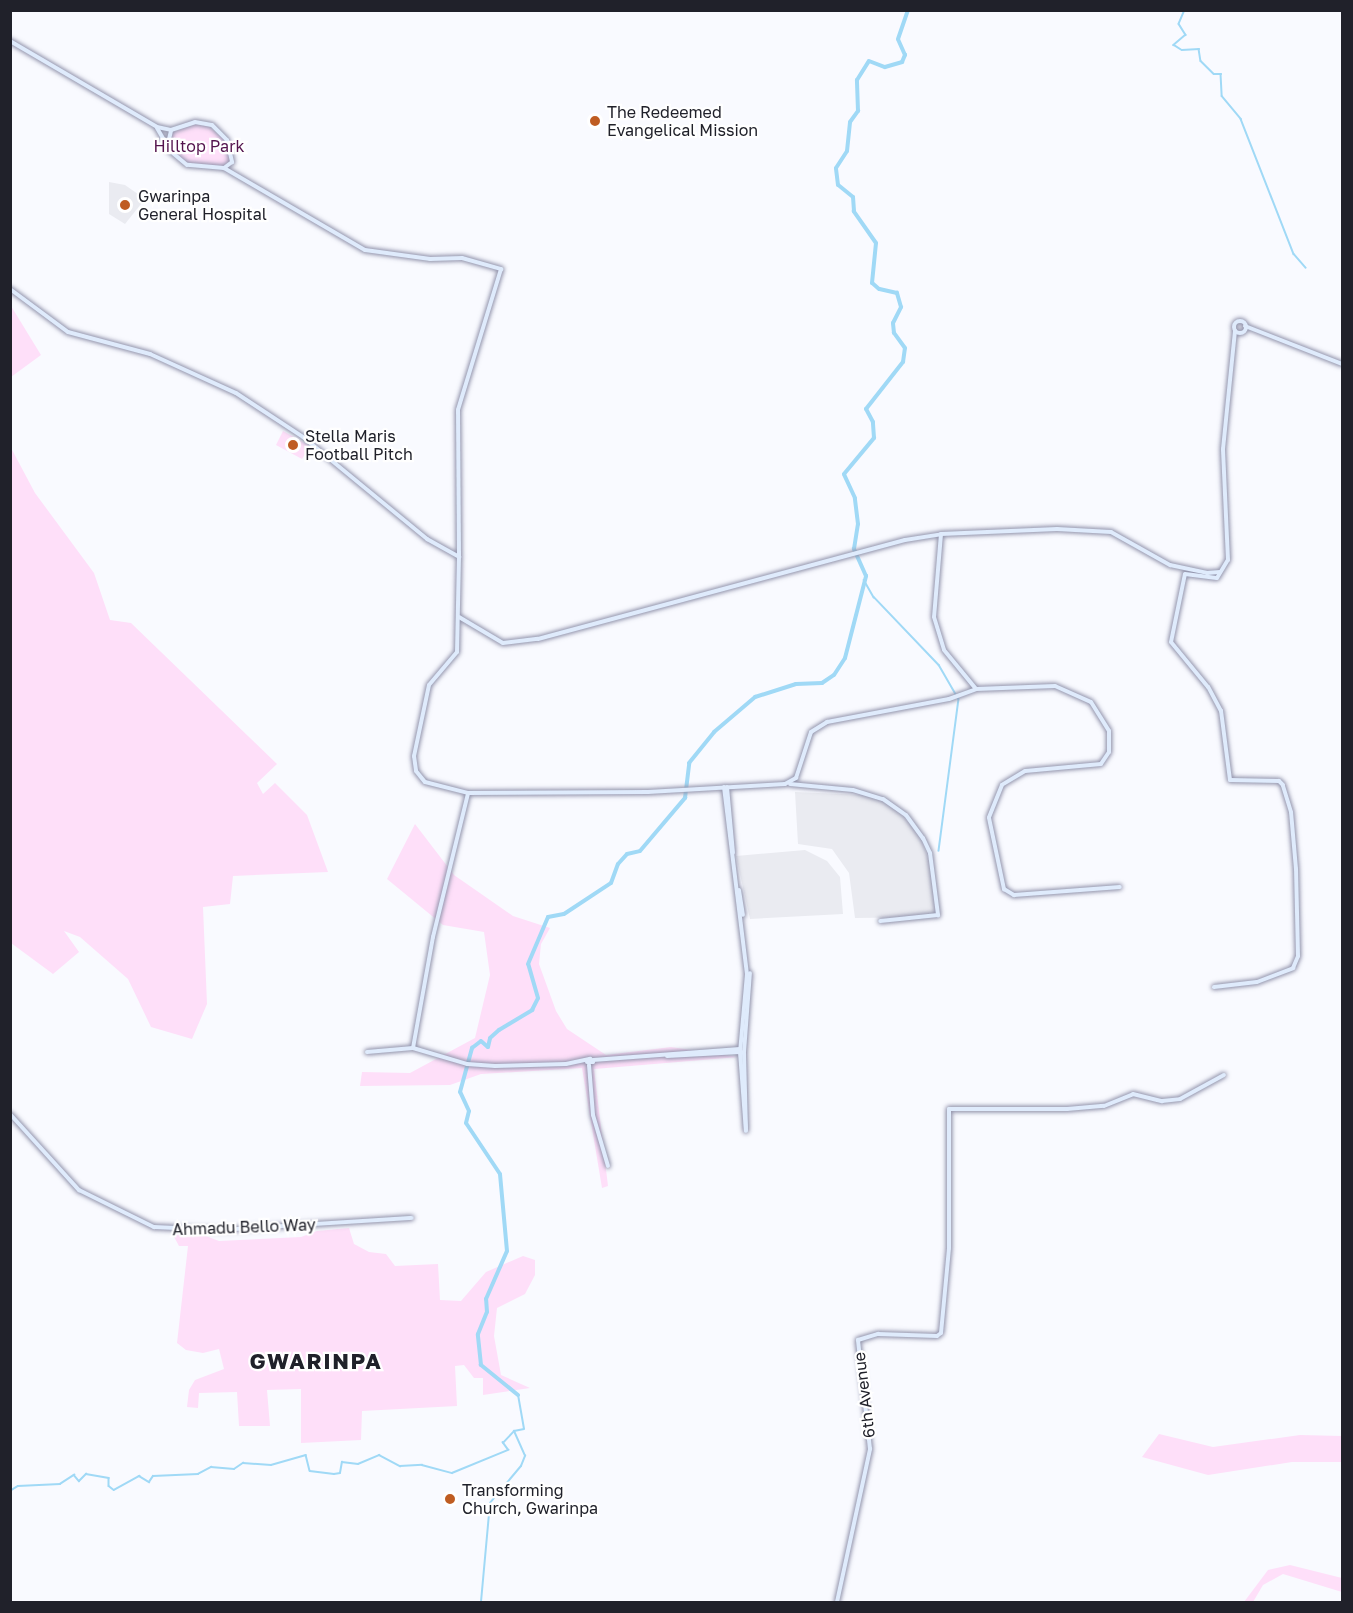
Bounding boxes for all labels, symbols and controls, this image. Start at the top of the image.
place label: The Redeemed Evangelical Mission [607,102,758,140]
marker: The Redeemed Evangelical Mission [588,114,602,128]
park label: Hilltop Park [154,136,244,156]
place label: Gwarinpa General Hospital [138,186,267,224]
marker: Gwarinpa General Hospital [116,196,134,214]
place label: Stella Maris Football Pitch [305,426,413,464]
marker: Stella Maris Football Pitch [286,438,300,452]
street label: Ahmadu Bello Way [172,1215,316,1239]
district label: GWARINPA [250,1348,382,1374]
street label: 6th Avenue [849,1351,879,1439]
place label: Transforming Church, Gwarinpa [462,1480,598,1518]
marker: Transforming Church, Gwarinpa [443,1492,457,1506]

